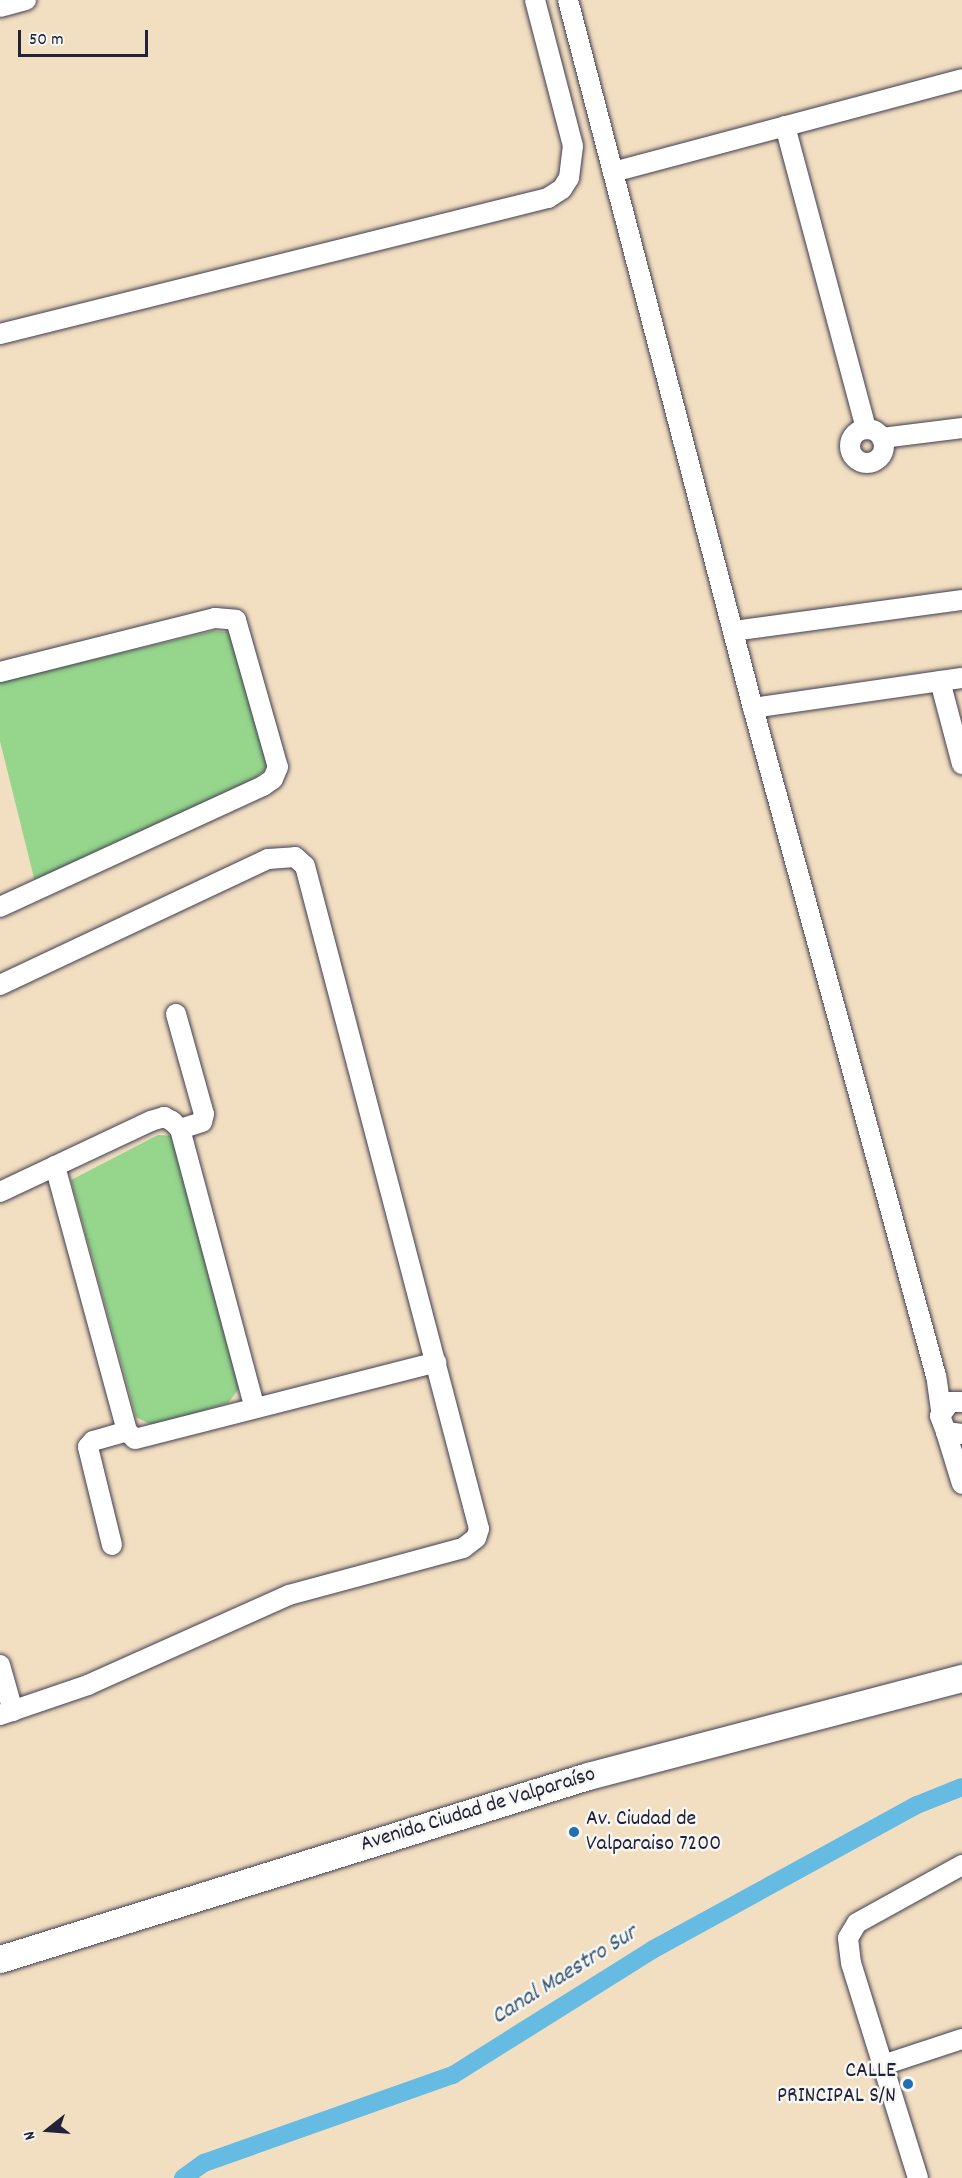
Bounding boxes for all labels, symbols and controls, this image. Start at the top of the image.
scale bar [21,18,152,56]
text: 50 m [29,28,64,53]
street label: Avenida Ciudad de Valparaíso [357,1762,599,1858]
place label: Av. Ciudad de Valparaiso 7200 [586,1806,721,1858]
marker: Av. Ciudad de Valparaiso 7200 [567,1825,581,1839]
water label: Canal Maestro Sur [487,1920,643,2032]
place label: CALLE PRINCIPAL S/N [777,2058,896,2110]
marker: CALLE PRINCIPAL S/N [901,2077,915,2091]
north arrow [18,2100,78,2160]
text: N [18,2128,42,2143]

